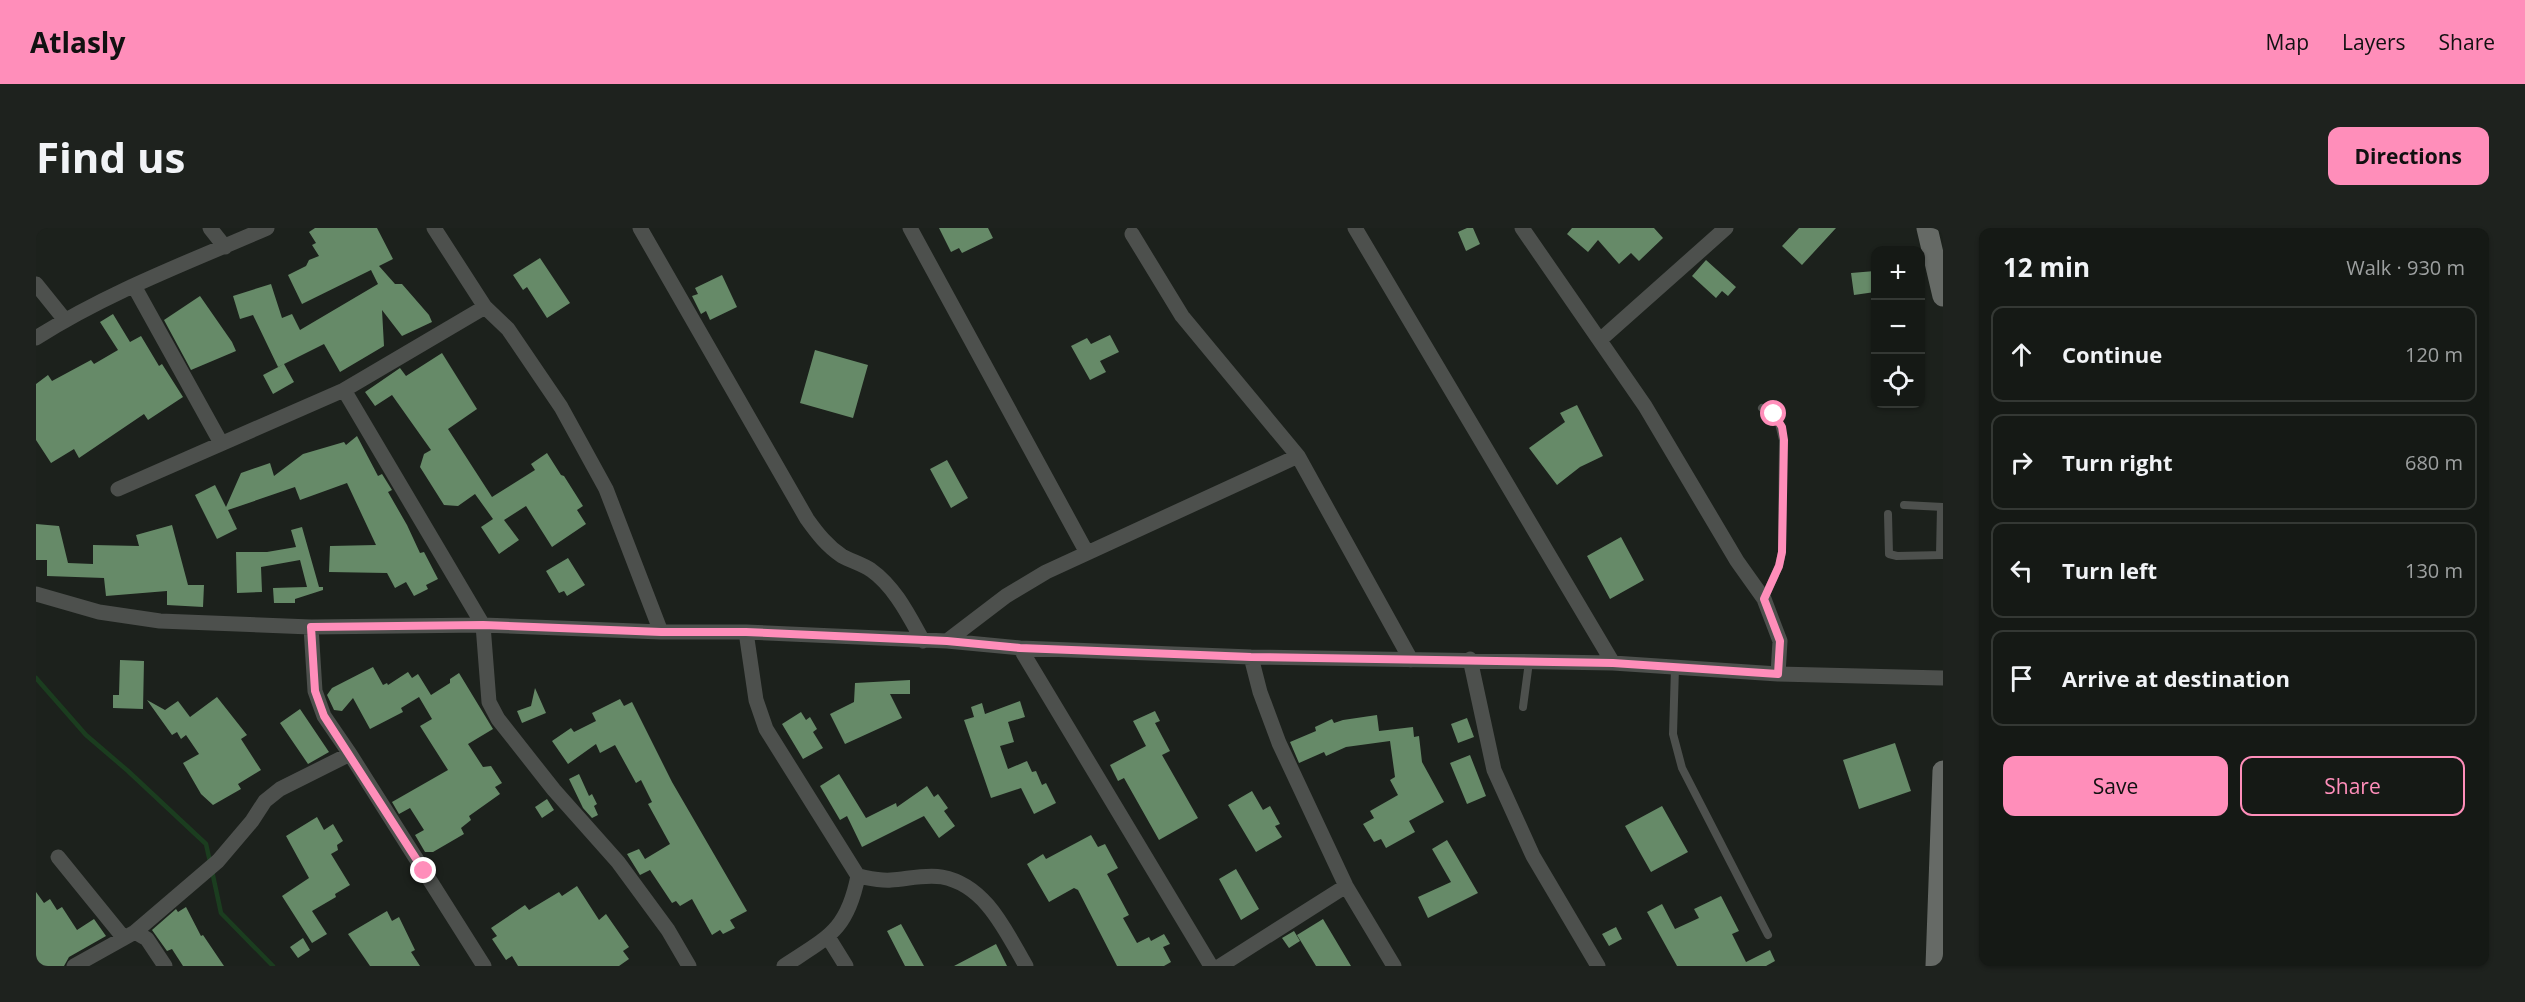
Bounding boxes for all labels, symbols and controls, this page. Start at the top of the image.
text: Atlasly [30,23,125,61]
text: Map [2266,28,2309,56]
text: Layers [2342,28,2406,56]
text: Share [2439,28,2495,56]
button: Directions [2328,127,2489,185]
text: Find us [36,128,185,185]
map controls [1871,246,1925,408]
button: + [1871,246,1925,300]
text: 12 min [2003,249,2090,285]
text: Walk · 930 m [2346,254,2465,281]
button: − [1871,300,1925,354]
icon: ahead [2005,338,2038,371]
text: Continue [2062,339,2162,369]
text: 120 m [2405,341,2463,368]
button: locate [1871,354,1925,408]
route start [1760,400,1786,426]
icon: right [2005,446,2038,479]
text: Turn right [2062,447,2173,477]
text: 680 m [2405,449,2463,476]
icon: left [2005,554,2038,587]
text: Turn left [2062,555,2157,585]
text: 130 m [2405,557,2463,584]
icon: arrive [2005,662,2038,695]
text: Arrive at destination [2062,663,2290,693]
button: Save [2003,756,2228,816]
button: Share [2240,756,2465,816]
route end [410,857,436,883]

